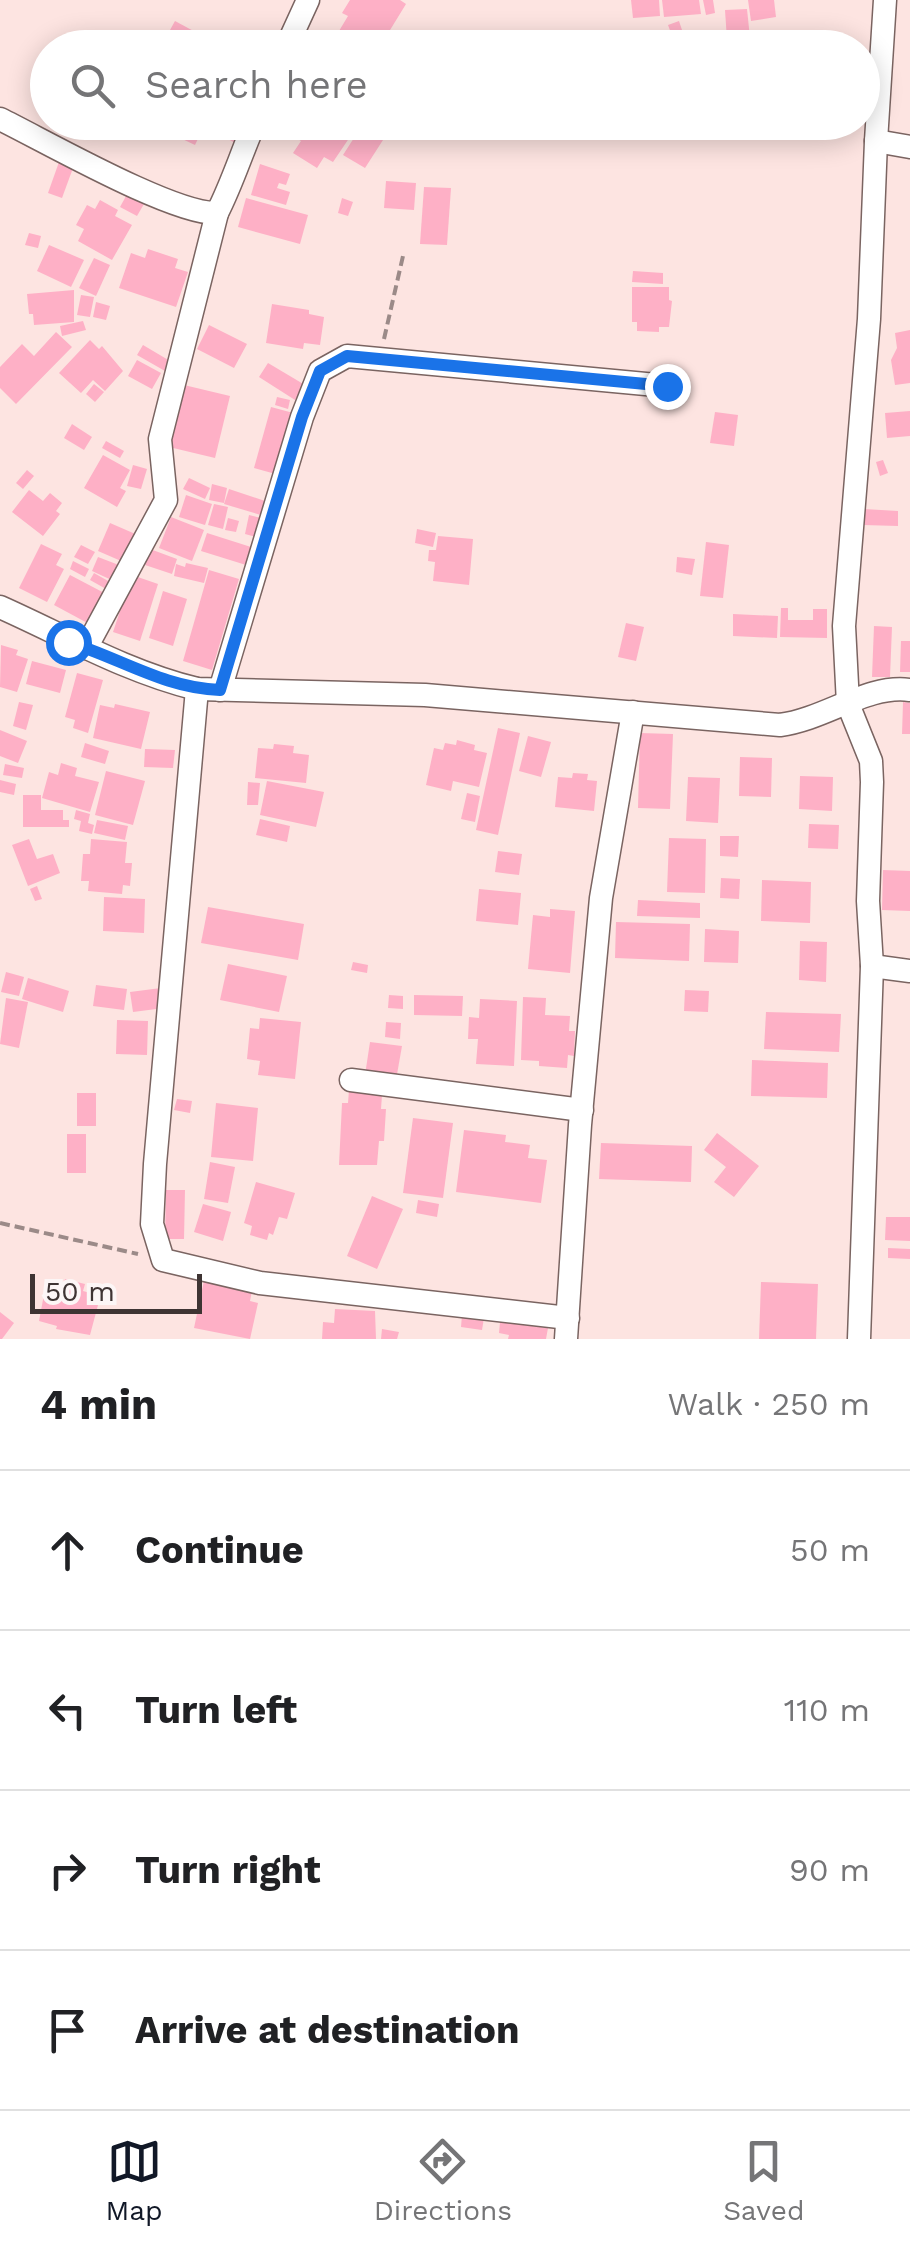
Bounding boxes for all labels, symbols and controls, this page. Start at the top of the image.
search box [30,30,880,140]
icon: search [65,58,120,113]
text: Search here [145,63,368,107]
route end [645,364,691,410]
route start [46,620,92,666]
scale bar [30,1269,202,1314]
text: 50 m [45,1275,115,1308]
text: 4 min [40,1380,157,1429]
text: Walk · 250 m [668,1385,870,1423]
icon: ahead [40,1523,95,1578]
text: Continue [135,1528,304,1572]
text: 50 m [790,1531,870,1569]
icon: left [40,1683,95,1738]
text: Turn left [135,1688,297,1732]
text: 110 m [784,1691,870,1729]
icon: right [40,1843,95,1898]
text: Turn right [135,1848,321,1892]
text: 90 m [789,1851,870,1889]
icon: arrive [40,2003,95,2058]
text: Arrive at destination [135,2008,520,2052]
tab: Map [106,2134,163,2227]
tab: Directions [374,2134,512,2227]
tab: Saved [723,2134,804,2227]

